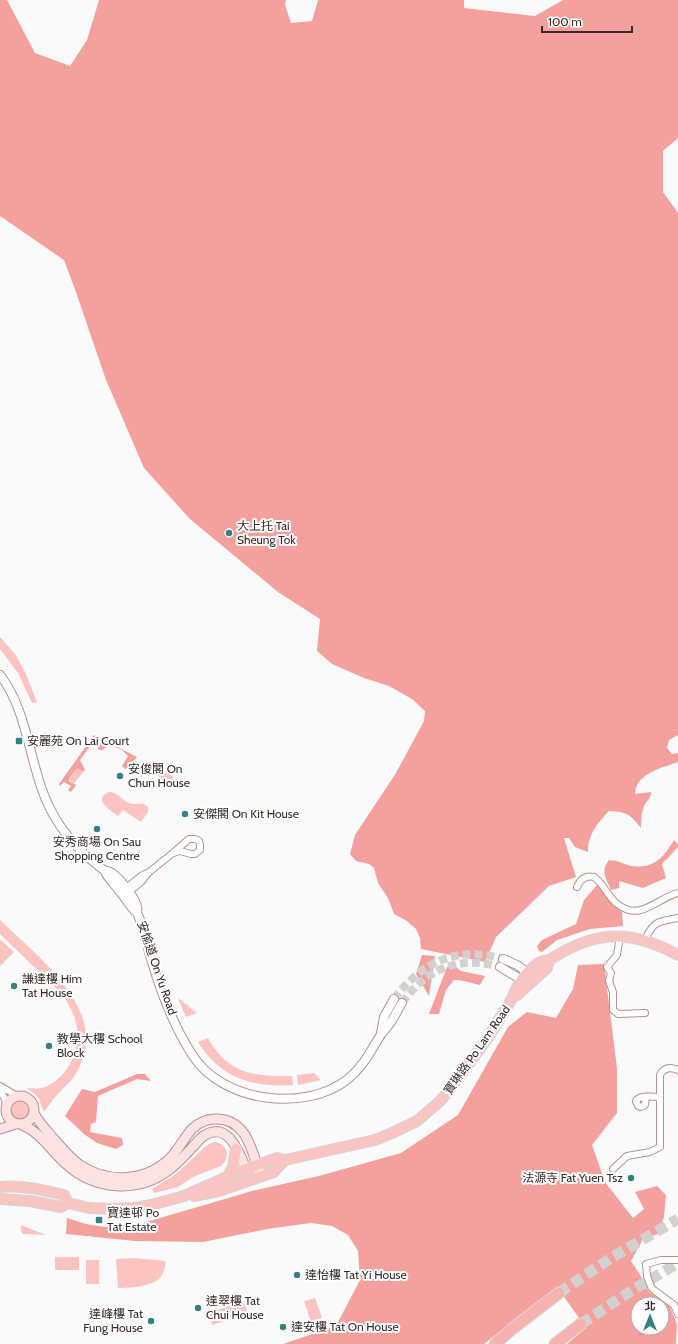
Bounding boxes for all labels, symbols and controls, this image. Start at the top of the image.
scale bar [542,8,632,34]
text: 100 m [548,14,582,29]
place label: 大上托 Tai Sheung Tok [237,518,296,547]
marker: 大上托 Tai Sheung Tok [224,528,234,538]
place label: 安麗苑 On Lai Court [27,733,129,748]
marker: 安麗苑 On Lai Court [14,736,24,746]
place label: 安俊閣 On Chun House [128,761,190,790]
marker: 安俊閣 On Chun House [115,771,125,781]
place label: 安傑閣 On Kit House [193,806,299,821]
marker: 安傑閣 On Kit House [180,809,190,819]
marker: 安秀商場 On Sau Shopping Centre [92,824,102,834]
place label: 安秀商場 On Sau Shopping Centre [53,834,141,863]
street label: 安愉道 On Yu Road [134,919,181,1017]
place label: 謙達樓 Him Tat House [22,971,82,1000]
marker: 謙達樓 Him Tat House [9,981,19,991]
street label: 寶琳路 Po Lam Road [440,1002,513,1097]
place label: 教學大樓 School Block [57,1031,143,1060]
marker: 教學大樓 School Block [44,1041,54,1051]
place label: 法源寺 Fat Yuen Tsz [522,1170,623,1185]
marker: 法源寺 Fat Yuen Tsz [626,1173,636,1183]
place label: 寶達邨 Po Tat Estate [107,1205,159,1234]
marker: 寶達邨 Po Tat Estate [94,1215,104,1225]
place label: 達怡樓 Tat Yi House [305,1267,407,1282]
marker: 達怡樓 Tat Yi House [292,1270,302,1280]
place label: 達翠樓 Tat Chui House [206,1293,264,1322]
north arrow [630,1296,670,1336]
text: 北 [645,1299,656,1313]
marker: 達翠樓 Tat Chui House [193,1303,203,1313]
place label: 達峰樓 Tat Fung House [83,1306,143,1335]
marker: 達峰樓 Tat Fung House [146,1316,156,1326]
place label: 達安樓 Tat On House [291,1319,399,1334]
marker: 達安樓 Tat On House [278,1322,288,1332]

